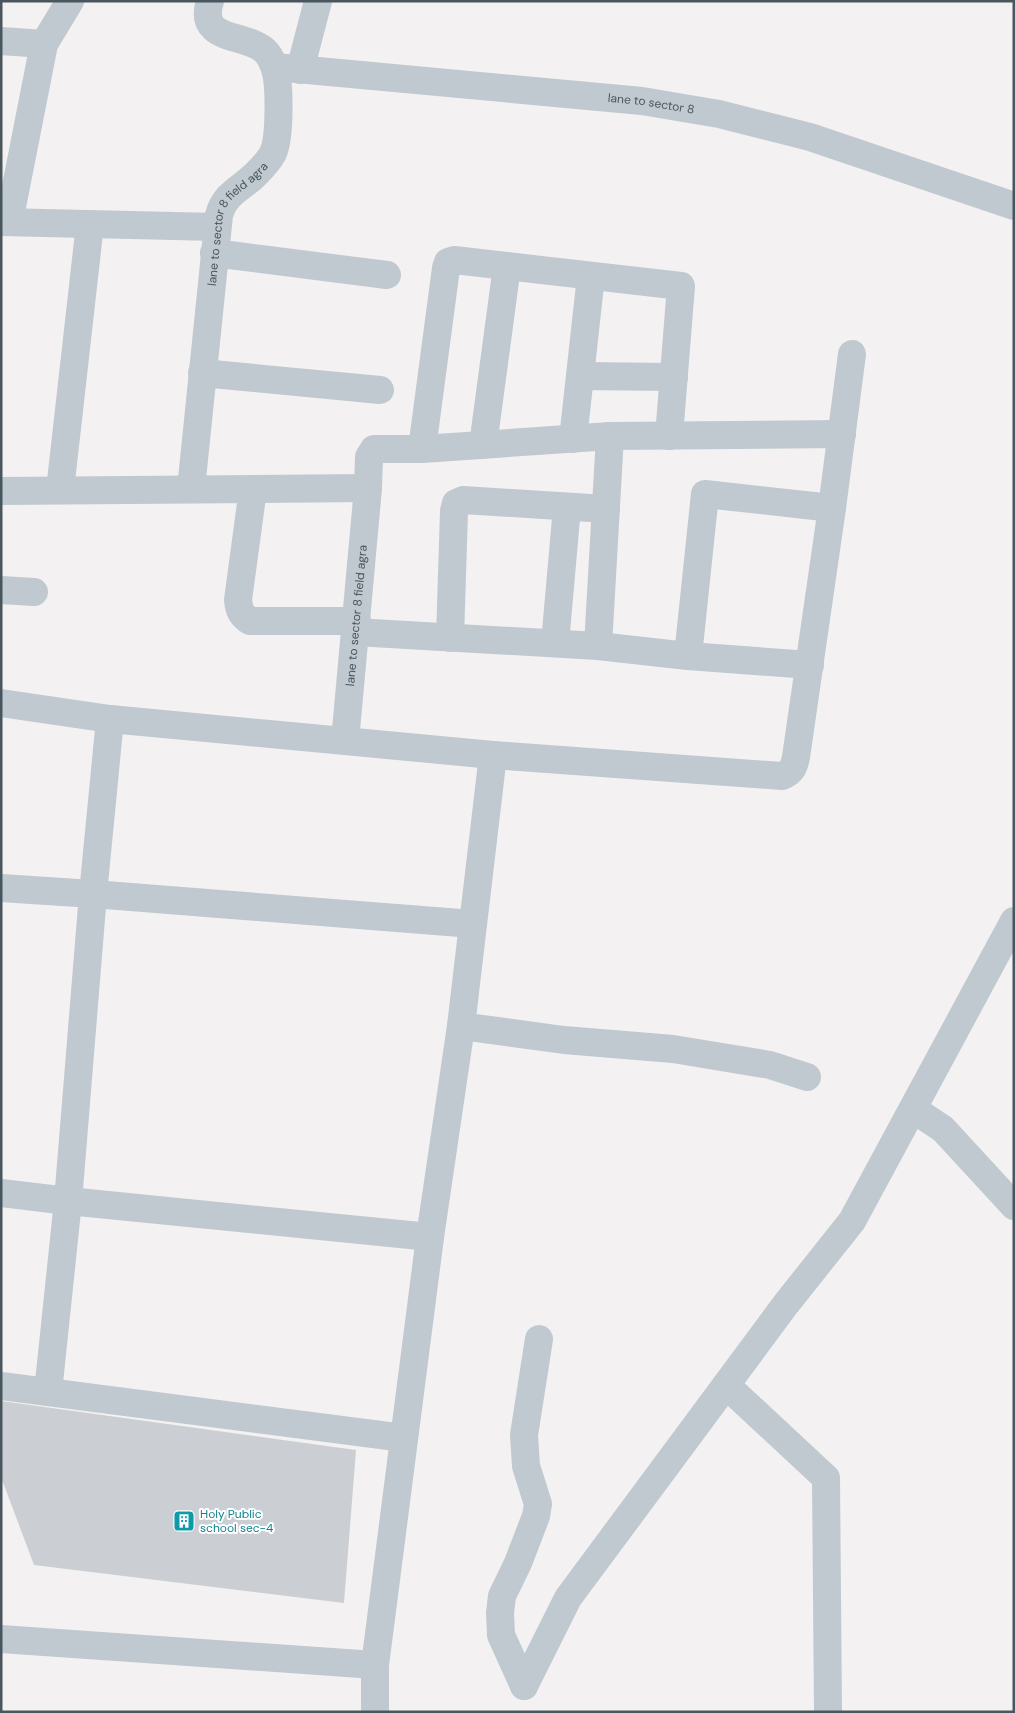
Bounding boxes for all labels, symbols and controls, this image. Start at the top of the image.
street label: lane to sector 8 [607,90,696,118]
street label: lane to sector 8 field agra [204,159,272,287]
street label: lane to sector 8 field agra [342,544,371,687]
place label: Holy Public school sec-4 [200,1506,273,1536]
building icon: Holy Public school sec-4 [172,1509,196,1533]

